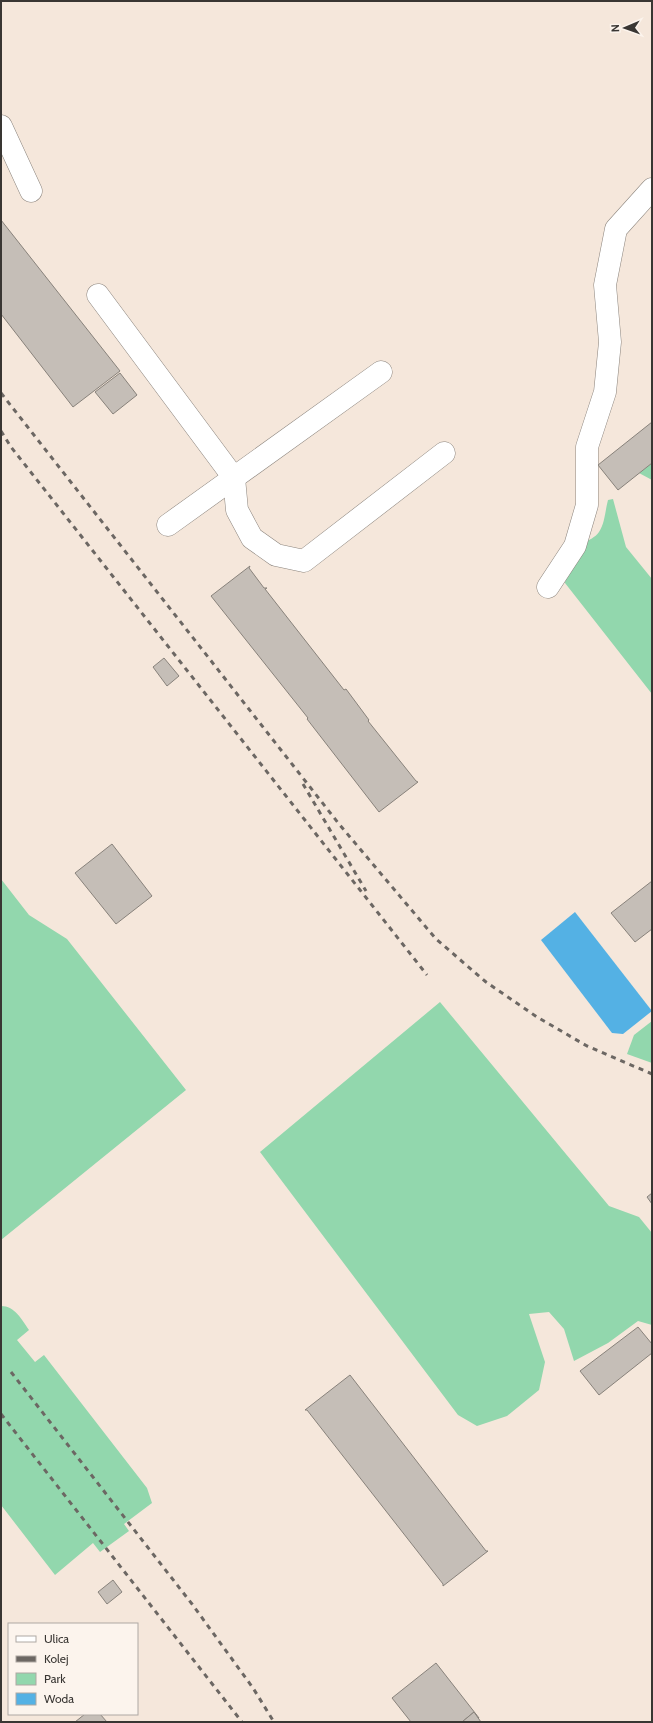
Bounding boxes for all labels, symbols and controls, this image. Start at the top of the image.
north arrow [605,8,645,48]
text: N [608,24,622,32]
legend [8,1623,138,1715]
text: Ulica [44,1631,69,1646]
text: Kolej [44,1651,68,1666]
text: Park [44,1671,66,1686]
text: Woda [44,1691,74,1706]

